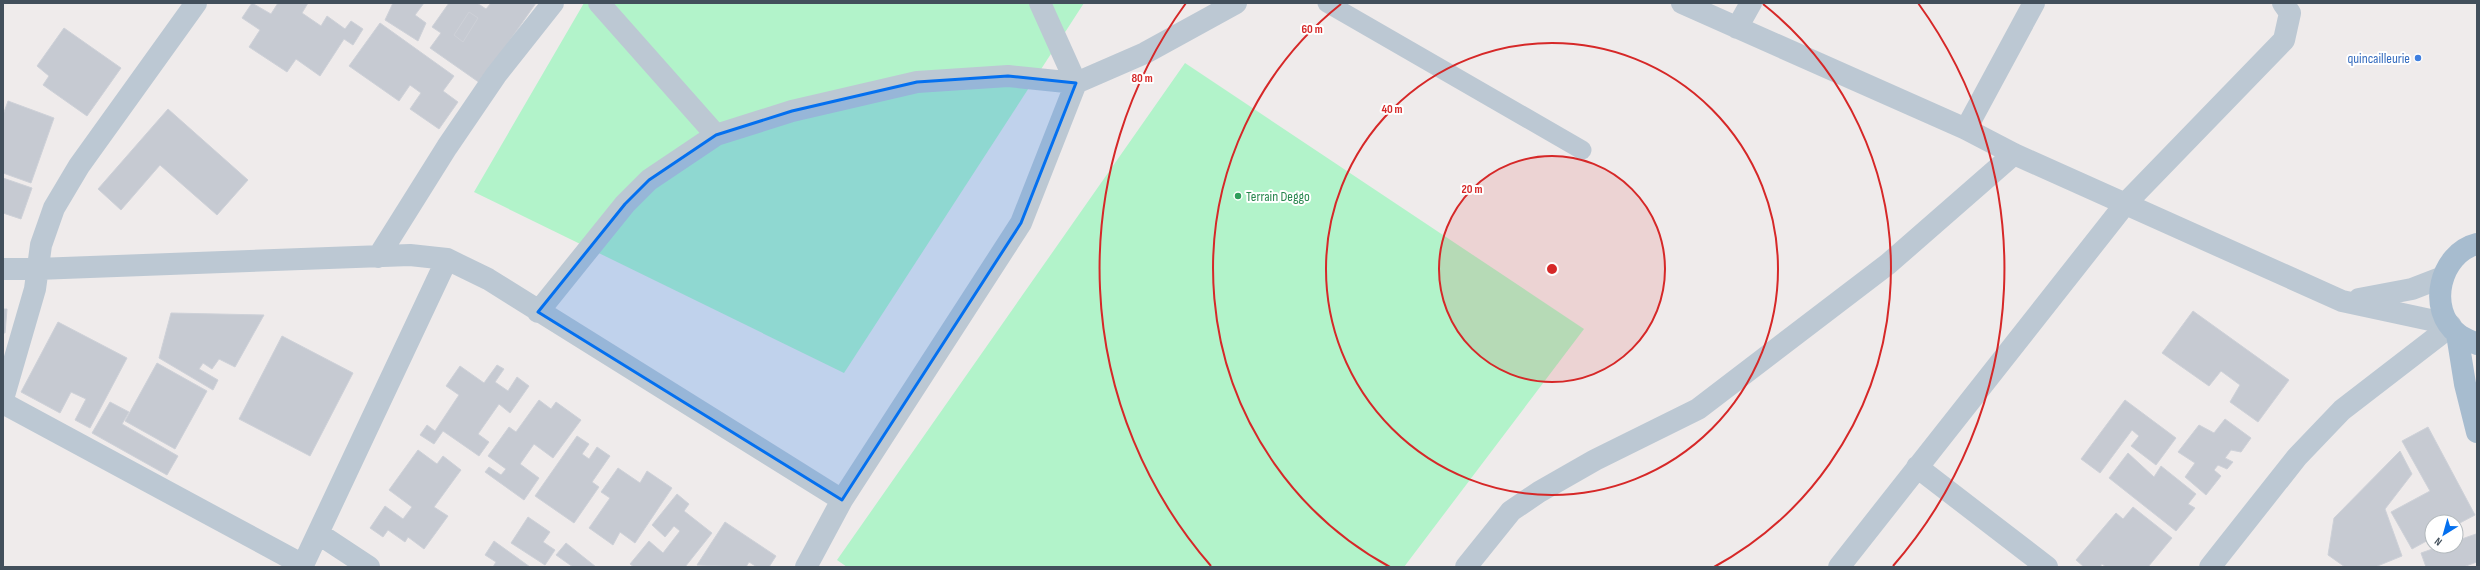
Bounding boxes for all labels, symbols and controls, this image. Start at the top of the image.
text: 60 m [1301,22,1323,37]
place label: quincailleurie [2347,50,2410,67]
marker: quincailleurie [2413,53,2423,63]
text: 80 m [1131,71,1153,86]
text: 40 m [1381,102,1403,117]
text: 20 m [1462,182,1482,197]
place label: Terrain Deggo [1246,188,1310,205]
marker: Terrain Deggo [1233,191,1243,201]
centre of rings [1545,262,1559,276]
north arrow [2424,514,2464,554]
text: N [2432,535,2445,549]

